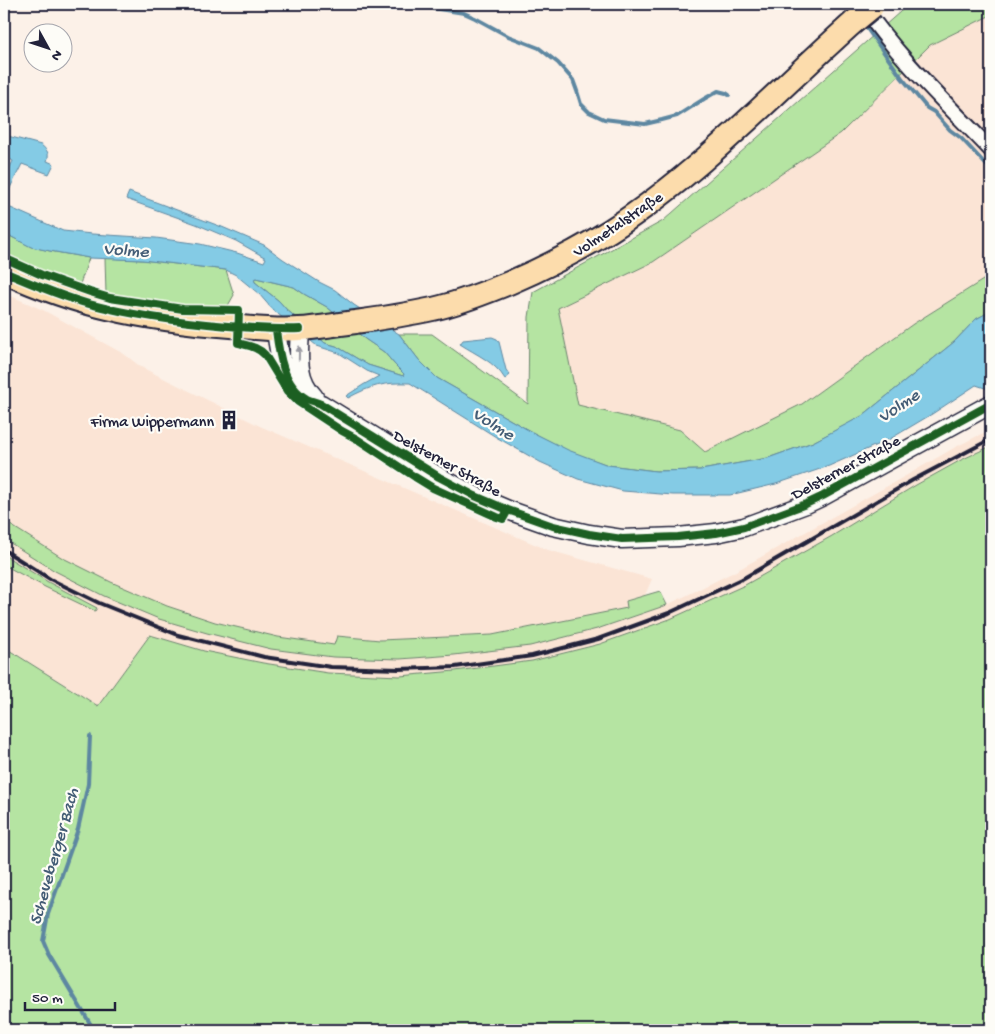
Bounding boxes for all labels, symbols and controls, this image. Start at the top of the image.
north arrow [22,22,72,72]
text: N [47,46,65,64]
street label: Volmetalstraße [570,188,668,263]
water label: Volme [102,239,150,264]
one-way arrow [296,345,304,361]
water label: Volme [875,385,925,428]
water label: Volme [468,404,518,446]
building icon: Firma Wippermann [218,409,240,431]
place label: Firma Wippermann [89,414,214,433]
street label: Delsterner Straße [388,427,504,503]
street label: Delsterner Straße [788,432,905,506]
water label: Scheveberger Bach [26,786,85,927]
scale bar [25,979,115,1011]
text: 50 m [32,990,63,1008]

